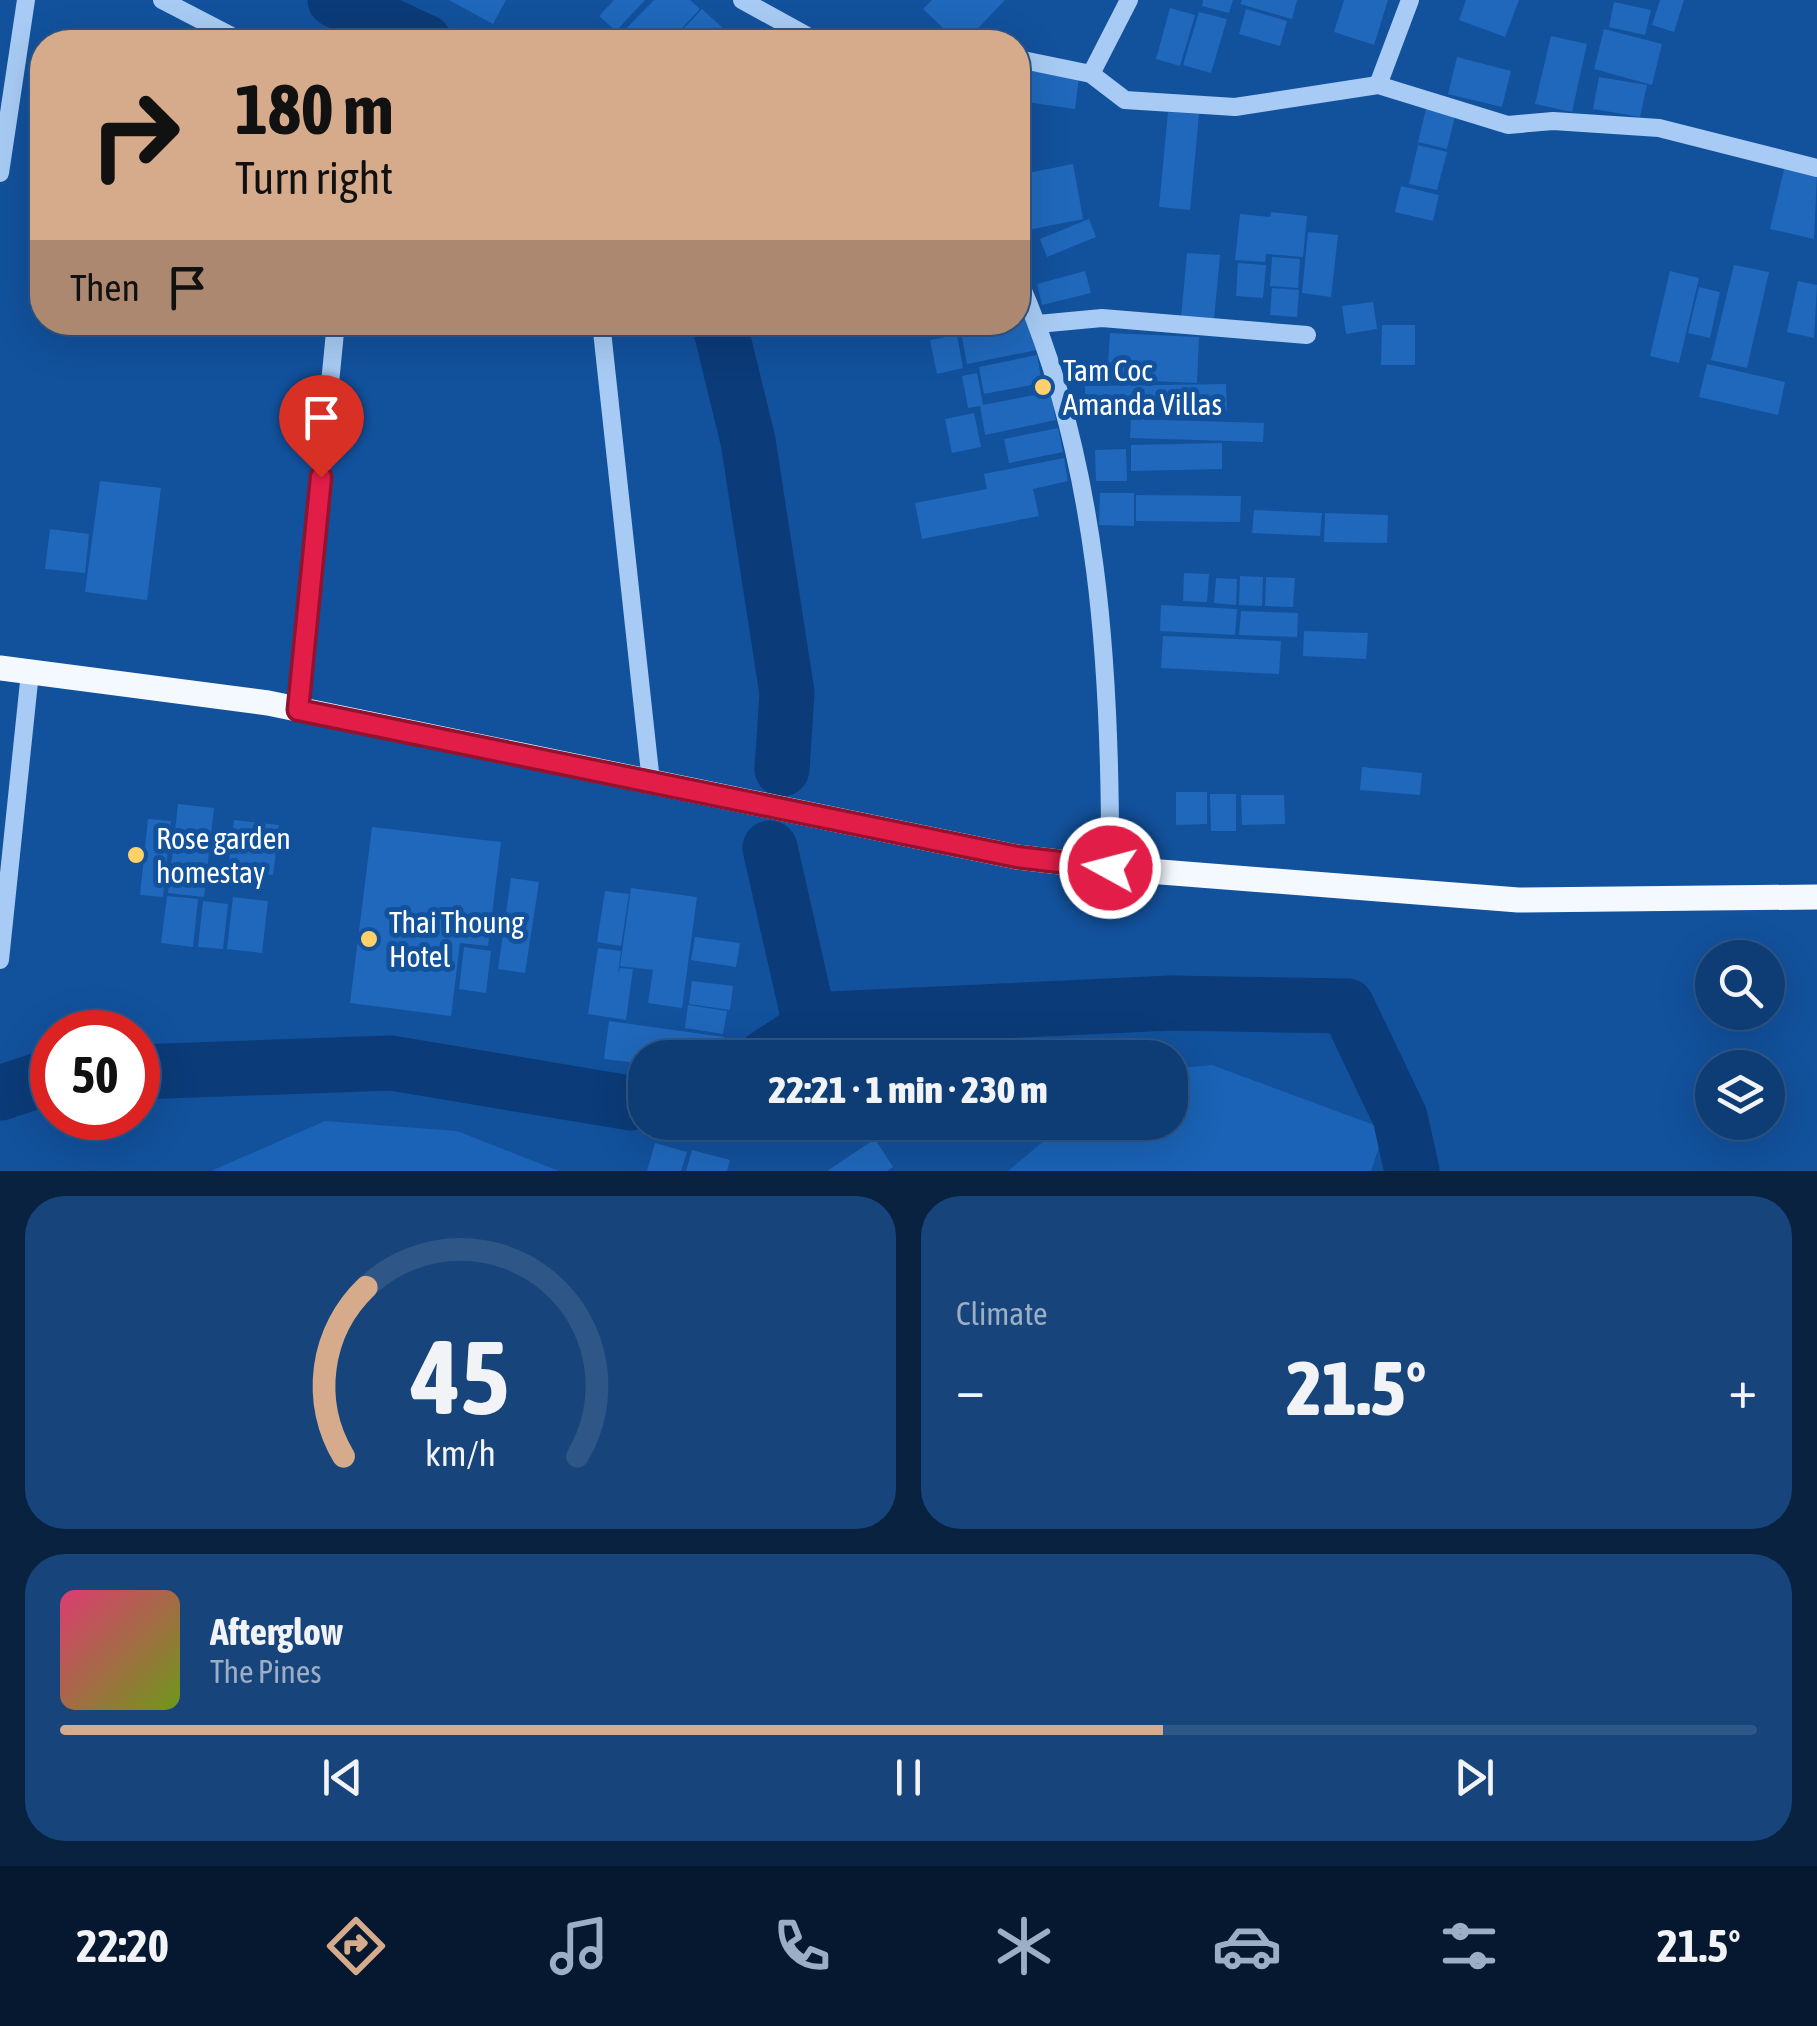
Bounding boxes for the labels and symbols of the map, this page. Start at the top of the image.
place label: Tam Coc Amanda Villas [1063,353,1222,421]
pin [279,375,364,478]
marker: Tam Coc Amanda Villas [1032,376,1054,398]
position arrow [1058,816,1162,920]
place label: Rose garden homestay [156,821,291,889]
marker: Rose garden homestay [125,844,147,866]
place label: Thai Thoung Hotel [389,905,524,973]
marker: Thai Thoung Hotel [358,928,380,950]
speed limit sign: 50 [30,1010,160,1140]

